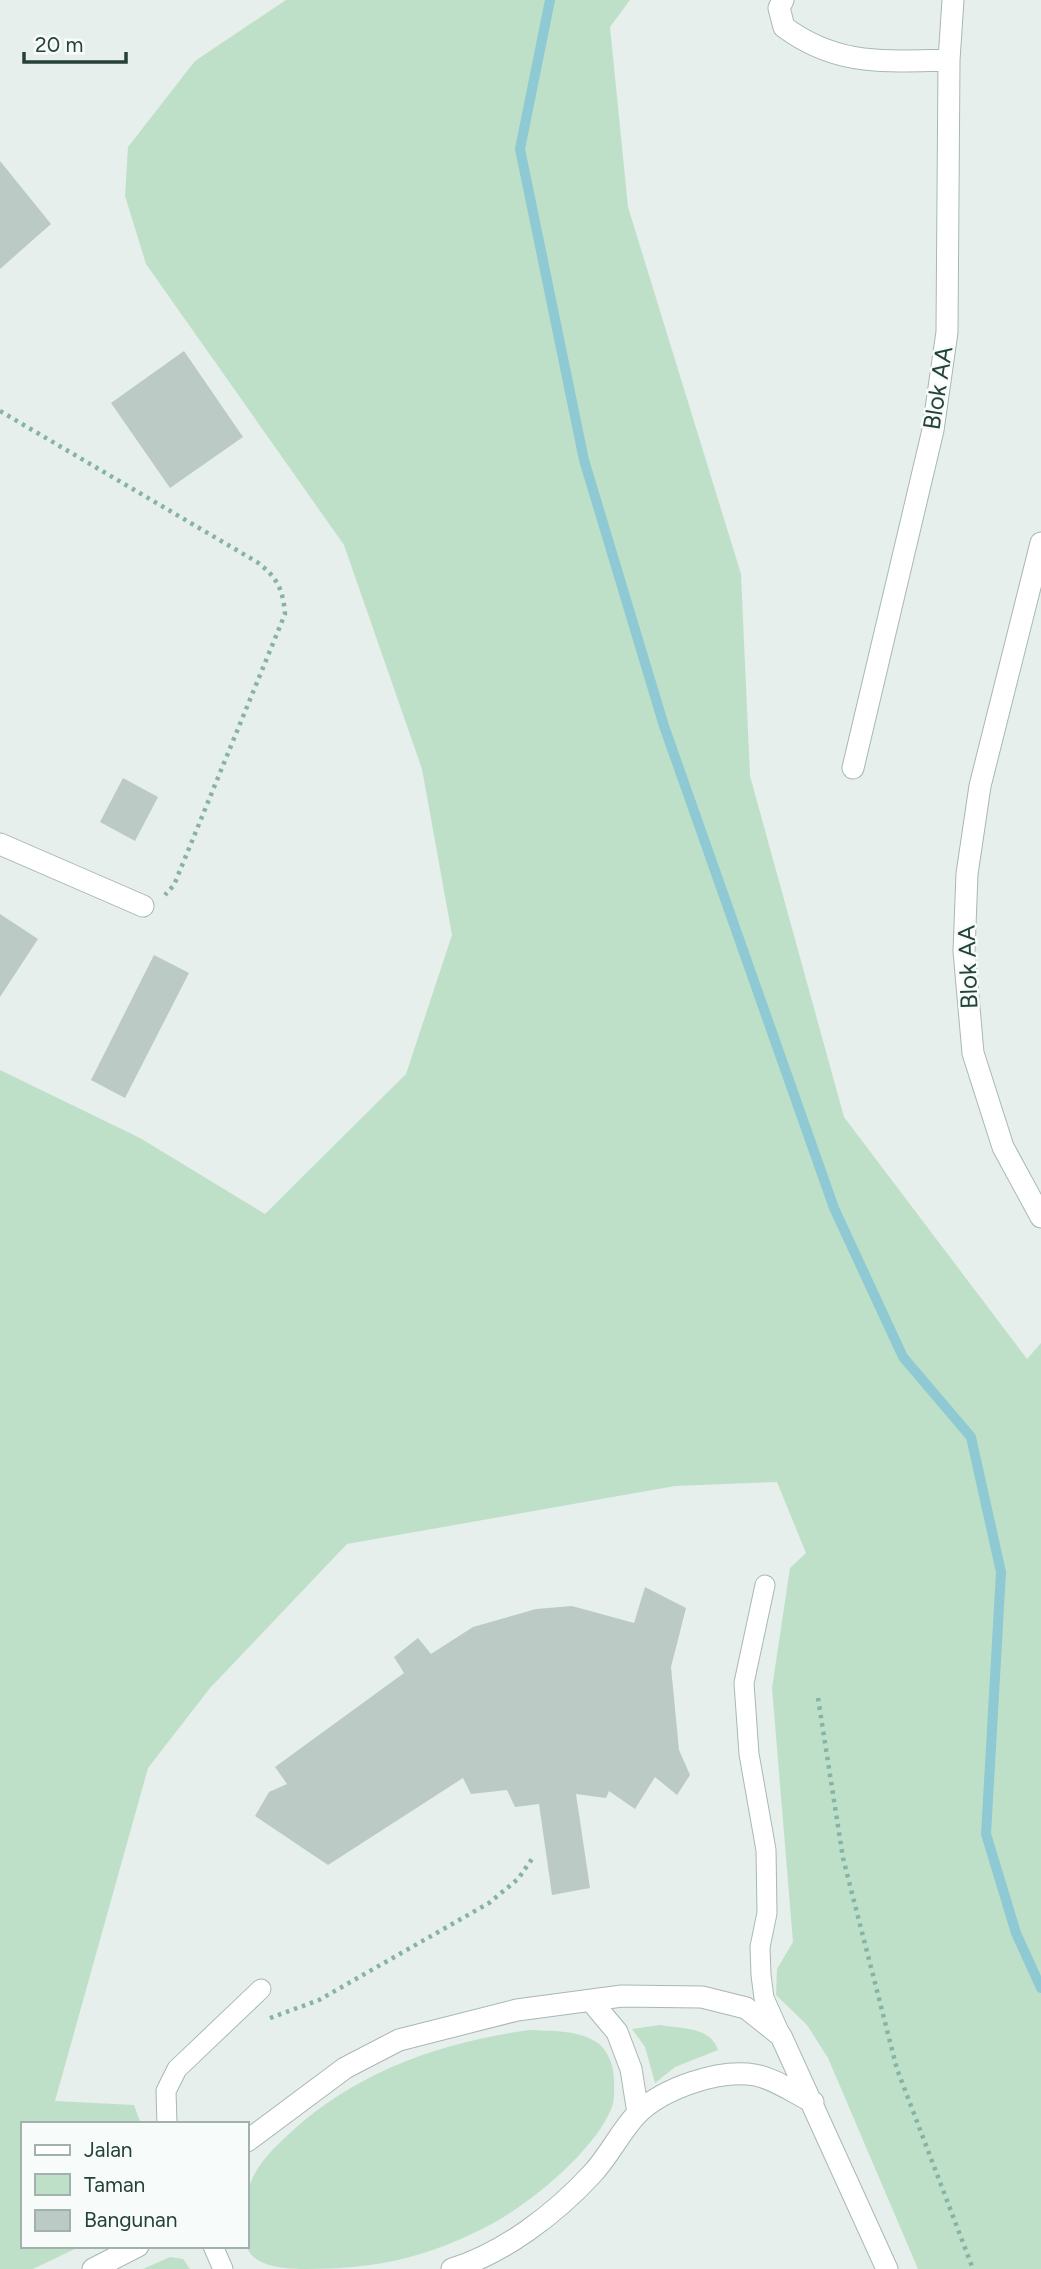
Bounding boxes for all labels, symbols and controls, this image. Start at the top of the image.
scale bar [24,21,126,65]
text: 20 m [35,32,83,57]
street label: Blok AA [917,343,959,432]
street label: Blok AA [952,924,983,1009]
legend [21,2122,248,2248]
text: Jalan [84,2137,133,2162]
text: Taman [84,2172,145,2197]
text: Bangunan [84,2207,177,2232]

